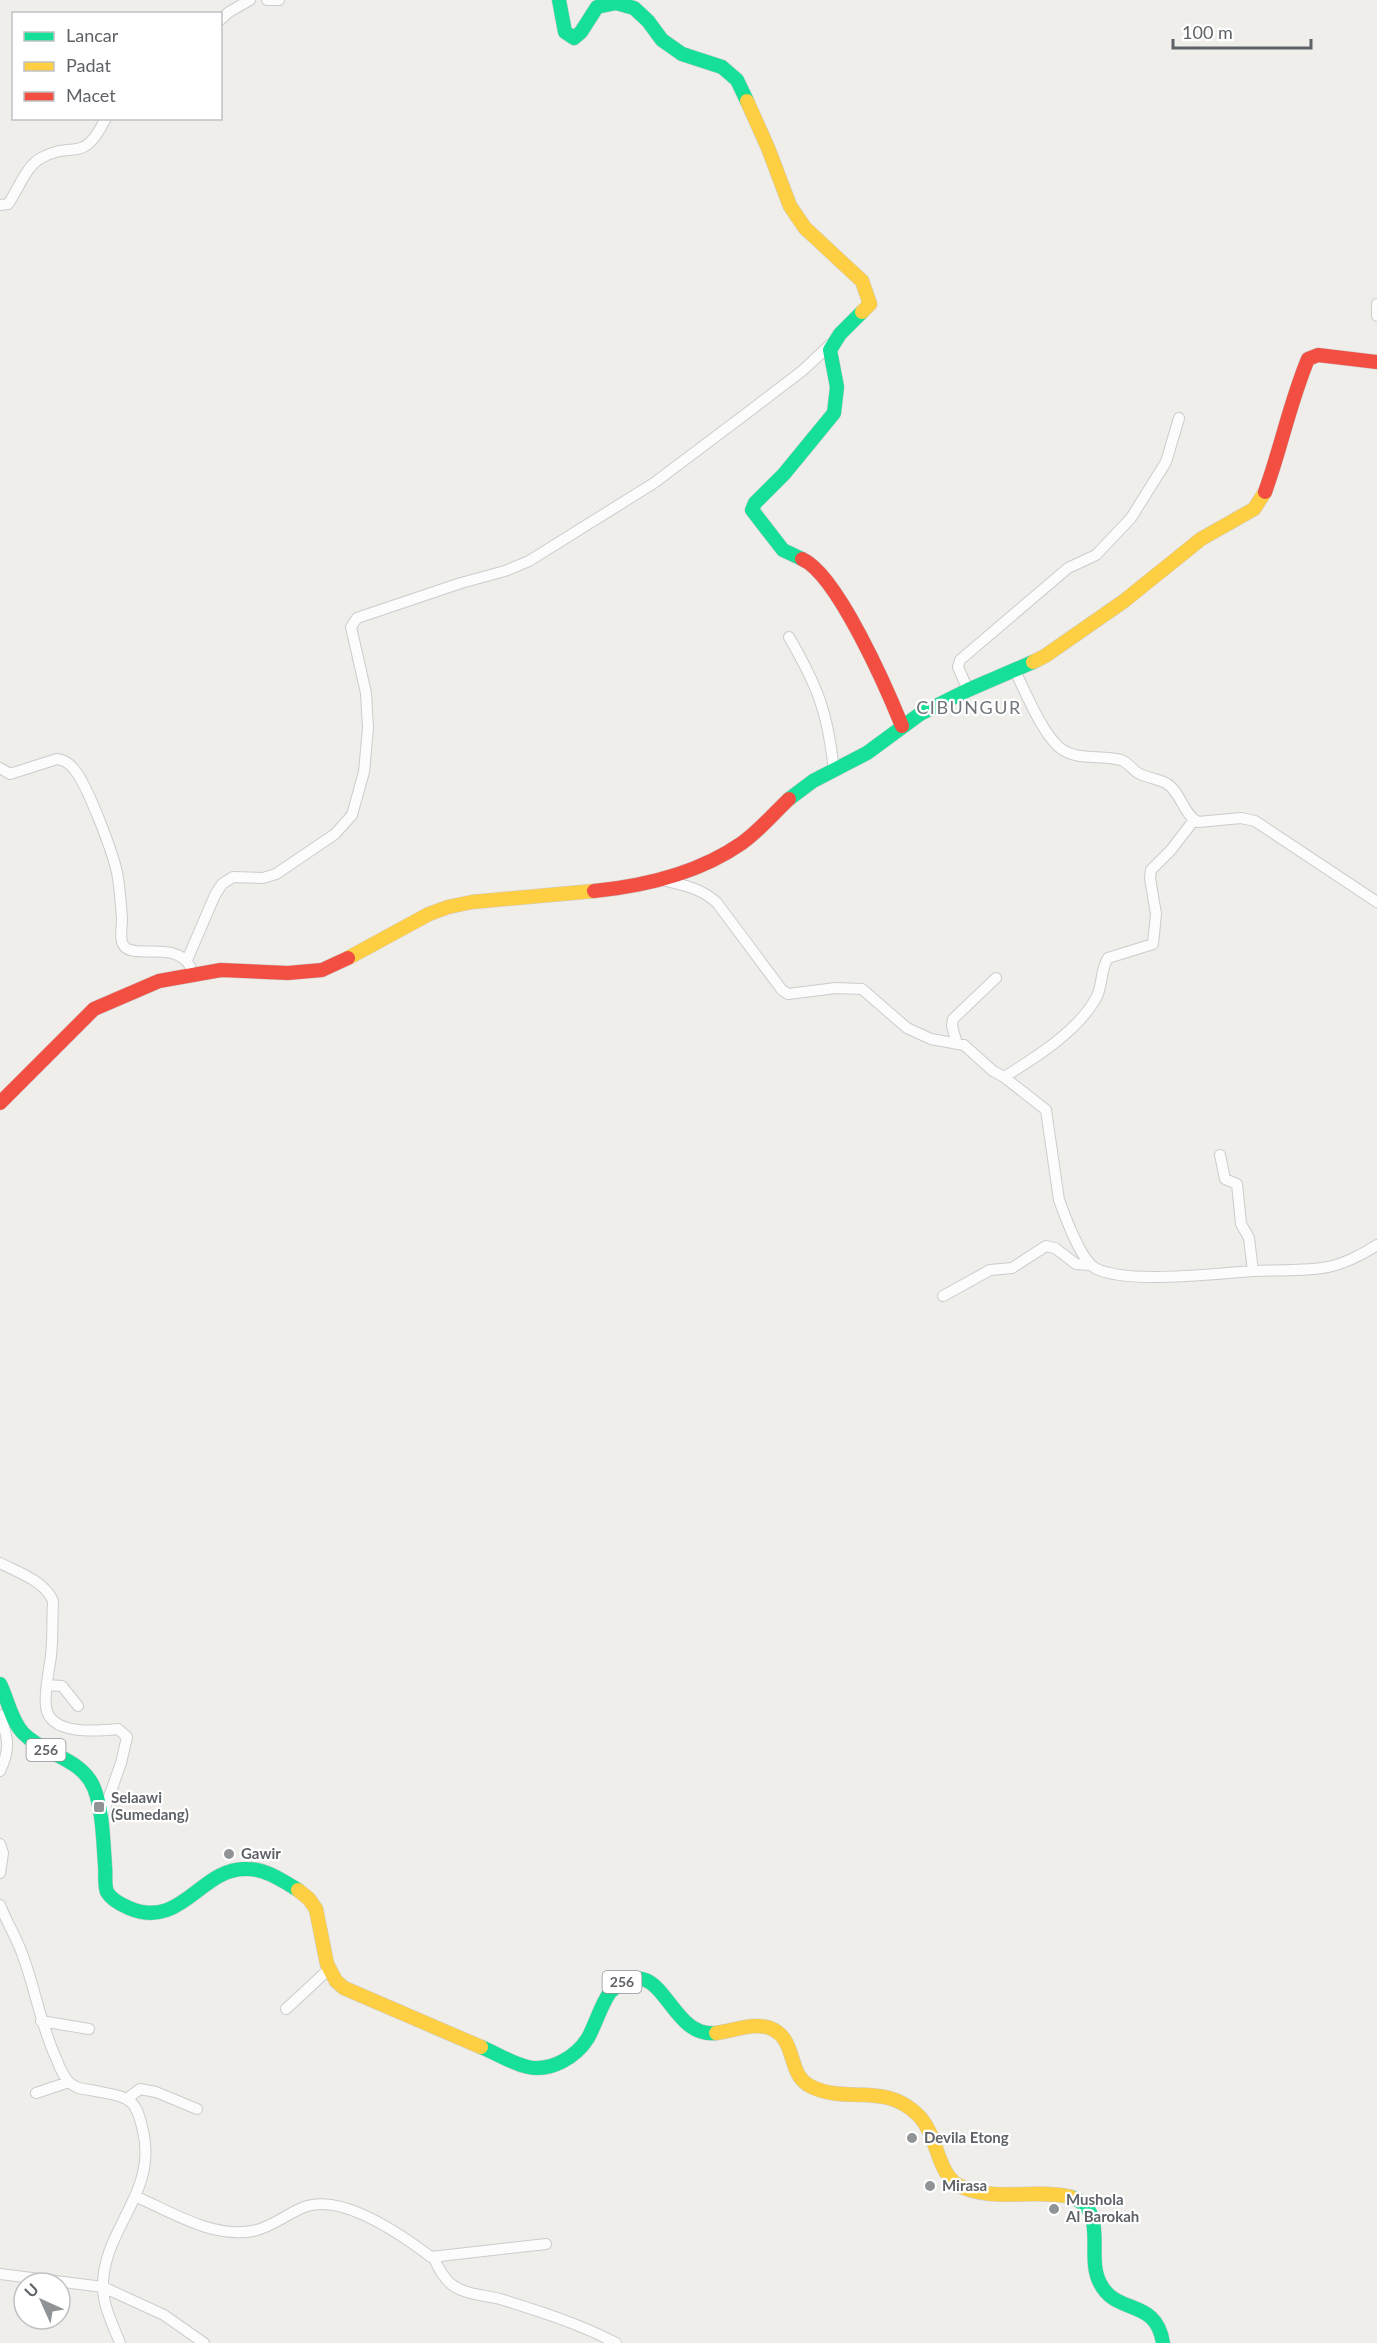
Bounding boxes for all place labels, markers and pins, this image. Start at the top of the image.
place label: Selaawi (Sumedang) [111,1788,189,1823]
marker: Selaawi (Sumedang) [92,1800,106,1814]
place label: Gawir [241,1844,281,1862]
marker: Gawir [222,1847,236,1861]
place label: Devila Etong [924,2128,1009,2146]
marker: Devila Etong [905,2131,919,2145]
place label: Mirasa [942,2176,987,2194]
marker: Mirasa [923,2179,937,2193]
place label: Mushola Al Barokah [1065,2190,1139,2225]
marker: Mushola Al Barokah [1047,2202,1061,2216]

